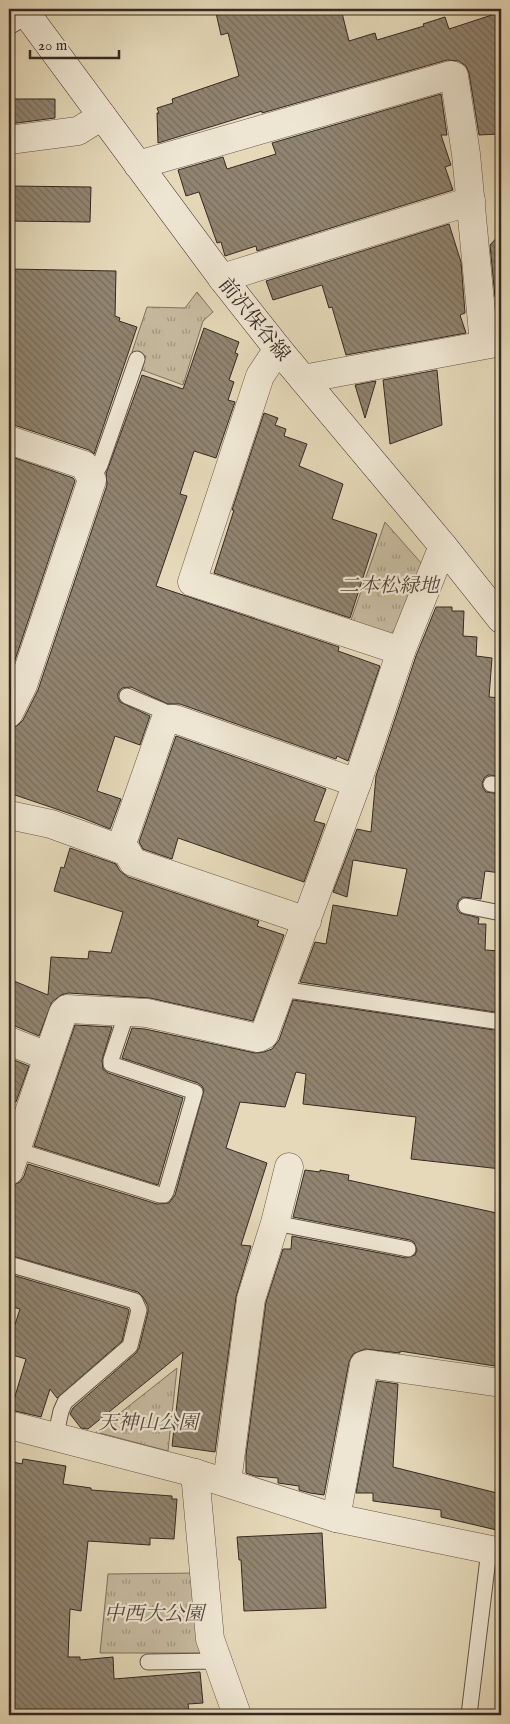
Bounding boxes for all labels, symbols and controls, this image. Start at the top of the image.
scale bar [30,28,119,60]
text: 20 m [38,36,68,55]
street label: 前沢保谷線 [213,273,295,367]
park label: 二本松緑地 [339,574,441,599]
park label: 天神山公園 [98,1411,201,1436]
park label: 中西大公園 [104,1602,207,1627]

